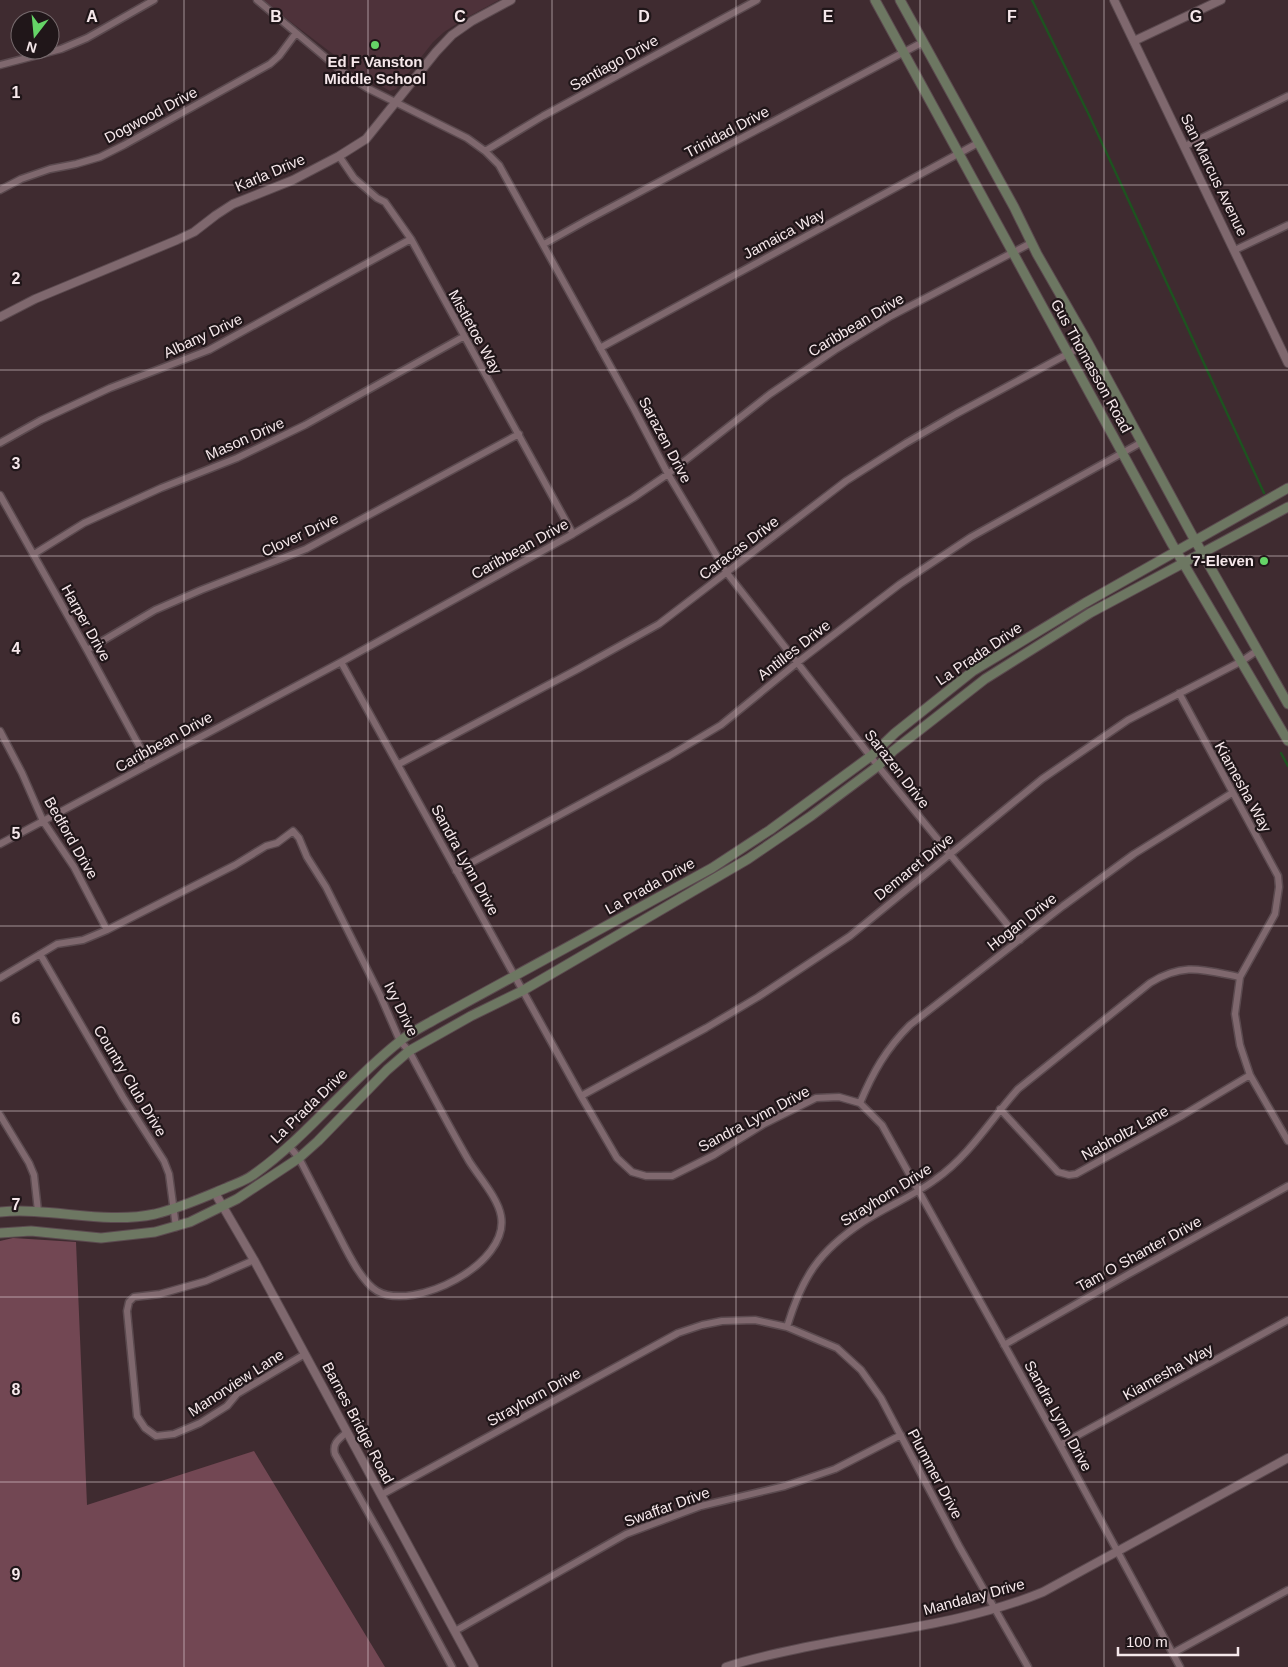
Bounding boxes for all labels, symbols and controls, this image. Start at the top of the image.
text: A [86,8,98,25]
text: B [270,8,282,25]
text: C [454,8,466,25]
text: D [638,8,650,25]
text: E [823,8,834,25]
text: F [1007,8,1017,25]
text: G [1190,8,1202,25]
north arrow [10,10,60,60]
street label: Santiago Drive [567,31,661,94]
text: N [24,38,38,57]
marker: Ed F Vanston Middle School [369,39,381,51]
place label: Ed F Vanston Middle School [324,53,426,87]
street label: Dogwood Drive [102,83,200,146]
text: 1 [12,84,21,101]
street label: Trinidad Drive [682,102,772,161]
street label: San Marcus Avenue [1177,111,1251,239]
street label: Karla Drive [232,150,307,195]
street label: Jamaica Way [740,205,828,262]
text: 2 [12,270,21,287]
street label: Mistletoe Way [445,287,506,377]
street label: Caribbean Drive [805,289,907,360]
street label: Gus Thomasson Road [1048,296,1135,435]
street label: Albany Drive [161,310,245,361]
street label: Sarazen Drive [636,394,695,486]
street label: Mason Drive [203,414,287,463]
text: 3 [12,455,21,472]
street label: Clover Drive [259,509,341,560]
street label: Caracas Drive [696,512,782,583]
street label: Caribbean Drive [468,515,571,582]
place label: 7-Eleven [1192,552,1254,569]
marker: 7-Eleven [1258,555,1270,567]
street label: Harper Drive [58,581,114,664]
street label: Antilles Drive [754,616,833,683]
street label: La Prada Drive [932,619,1025,689]
text: 4 [12,640,21,657]
street label: Caribbean Drive [112,708,215,775]
street label: Sarazen Drive [861,726,933,811]
street label: Kiamesha Way [1212,739,1275,835]
street label: Bedford Drive [41,794,102,882]
street label: Sandra Lynn Drive [428,802,503,918]
text: 5 [12,825,21,842]
street label: Demaret Drive [871,830,957,904]
street label: La Prada Drive [602,854,698,917]
street label: Hogan Drive [984,889,1060,954]
street label: Ivy Drive [381,979,422,1039]
text: 6 [12,1010,21,1027]
street label: Country Club Drive [91,1022,170,1139]
street label: La Prada Drive [267,1065,351,1147]
street label: Sandra Lynn Drive [695,1082,812,1155]
street label: Nabholtz Lane [1078,1102,1171,1163]
street label: Strayhorn Drive [837,1160,934,1229]
text: 7 [12,1196,21,1213]
street label: Tam O Shanter Drive [1073,1212,1204,1295]
street label: Kiamesha Way [1120,1340,1216,1403]
street label: Manorview Lane [185,1345,287,1420]
street label: Sandra Lynn Drive [1021,1358,1096,1474]
street label: Barnes Bridge Road [319,1359,398,1486]
street label: Strayhorn Drive [484,1364,583,1429]
text: 8 [12,1381,21,1398]
street label: Plummer Drive [905,1426,966,1522]
street label: Swaffar Drive [622,1483,712,1530]
text: 9 [12,1566,21,1583]
street label: Mandalay Drive [921,1575,1026,1618]
scale bar [1118,1624,1238,1656]
text: 100 m [1126,1633,1168,1650]

